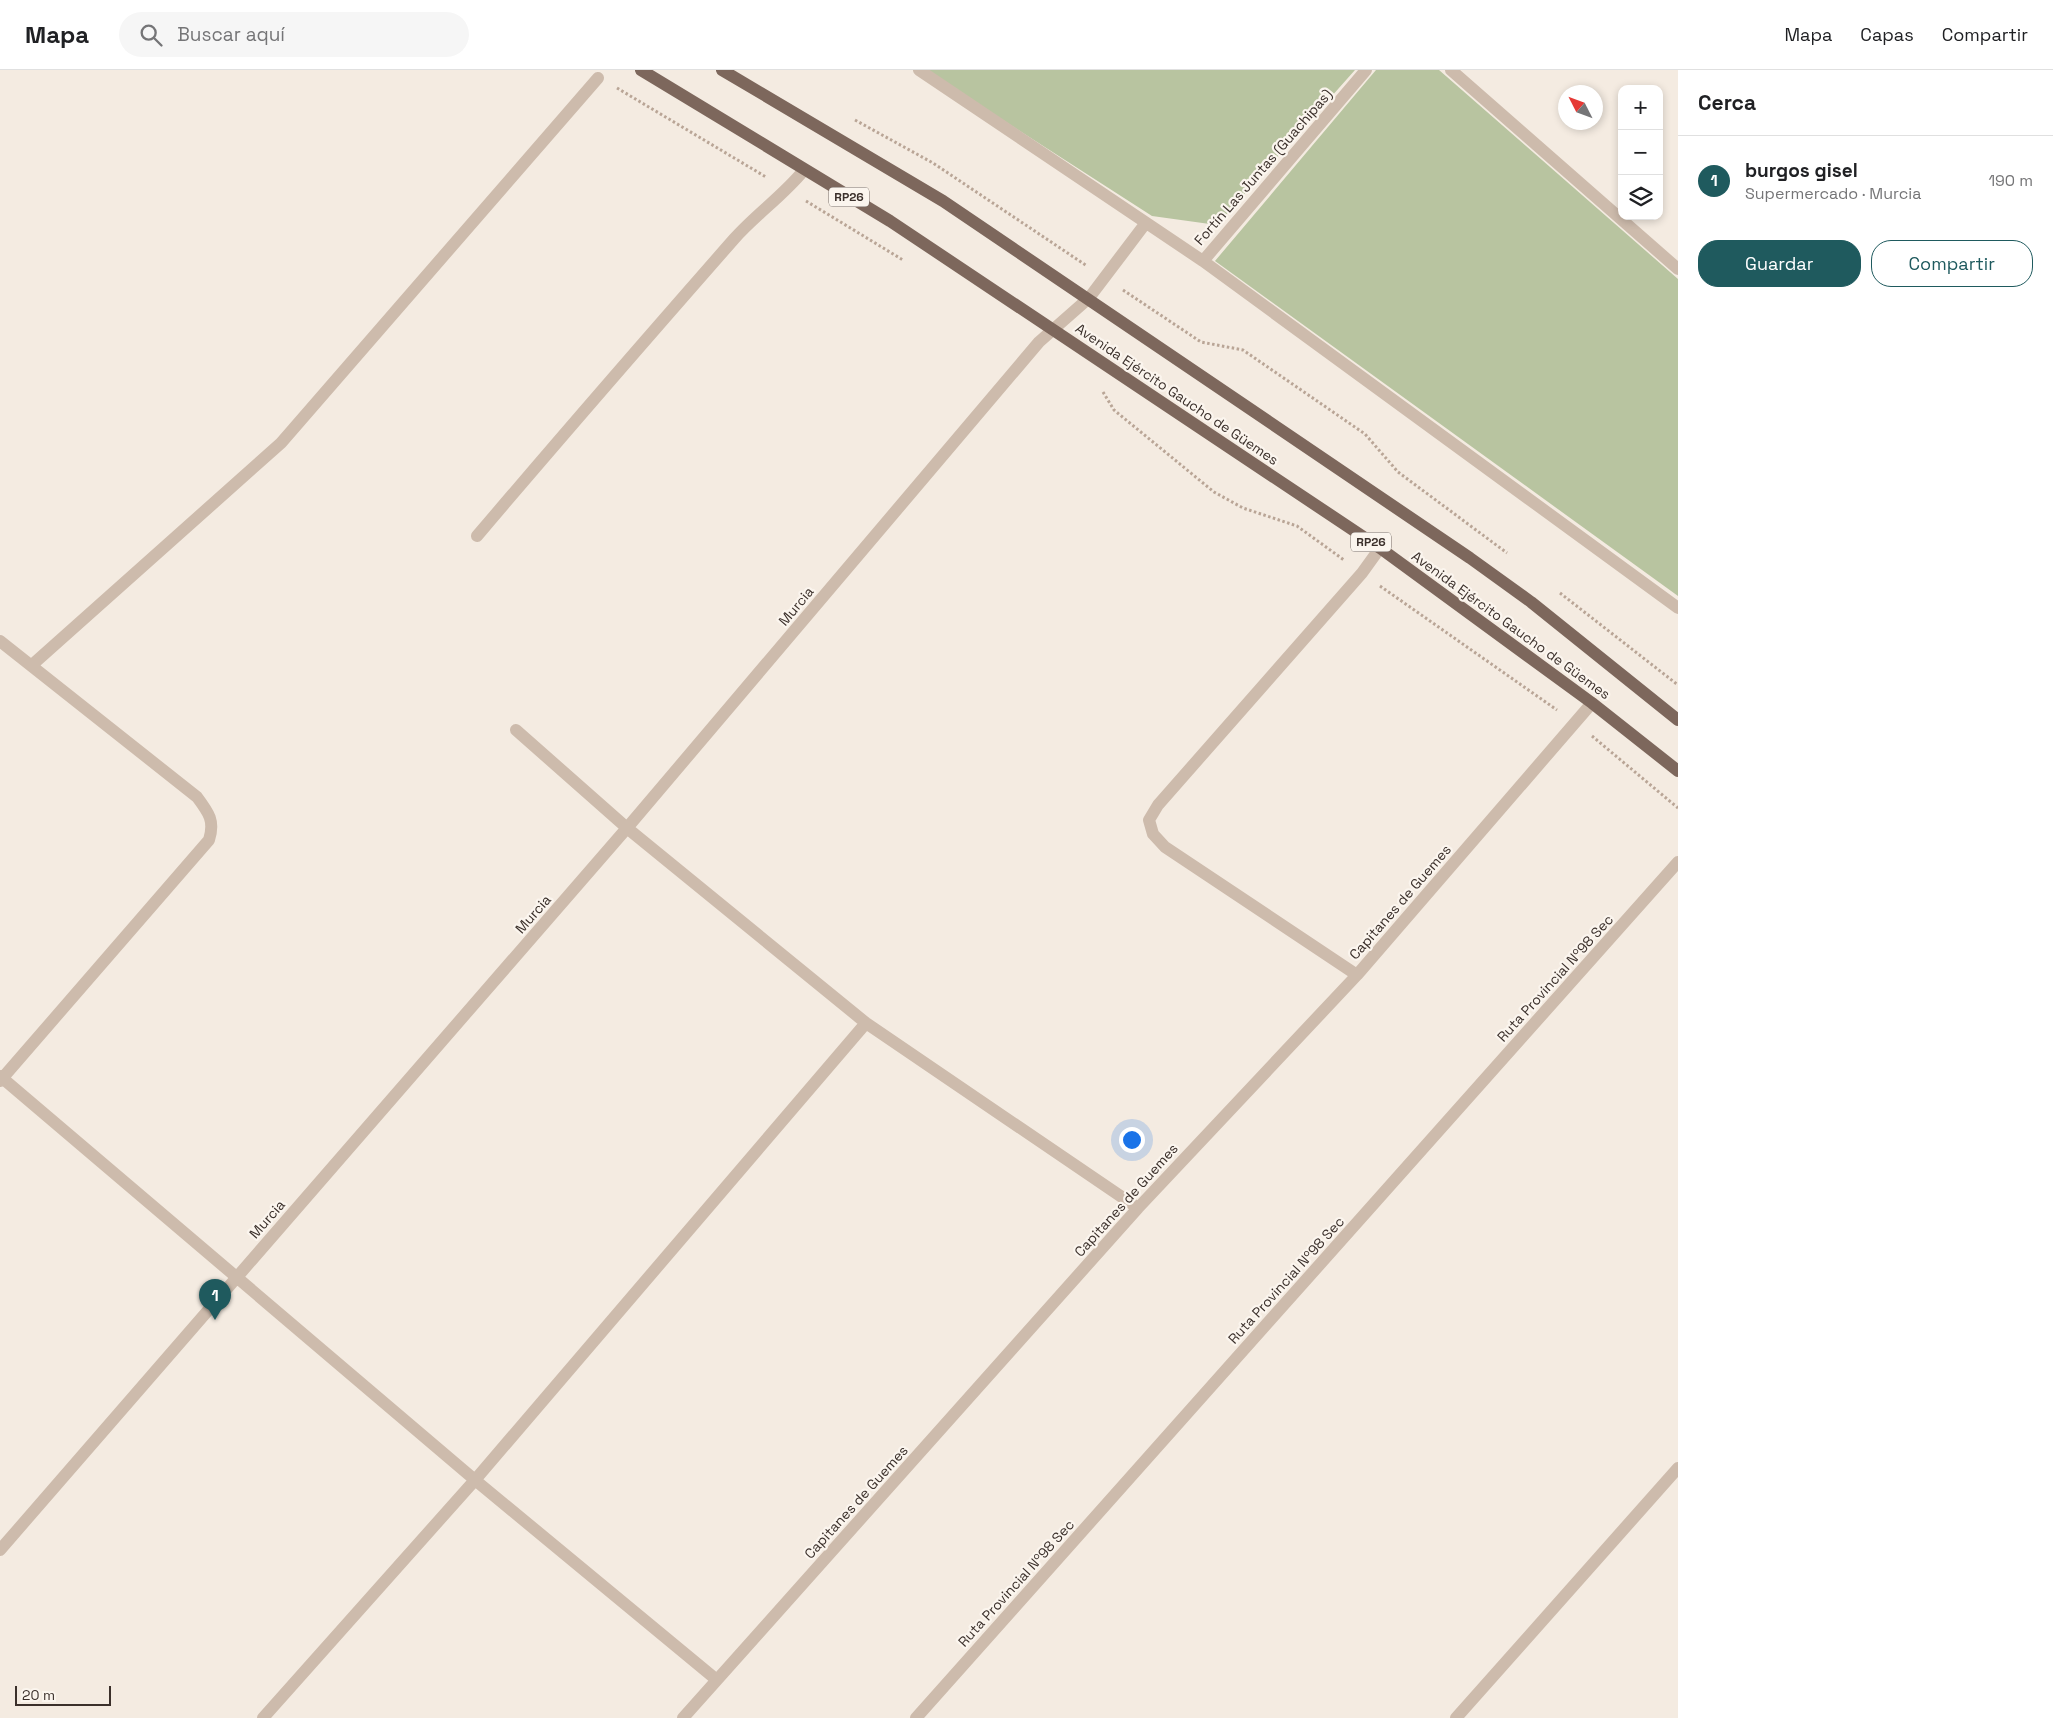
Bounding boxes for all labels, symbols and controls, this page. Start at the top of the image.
search box [119,12,469,57]
text: Mapa [25,19,89,50]
icon: search [137,21,165,49]
text: Buscar aquí [177,22,285,47]
text: Mapa [1784,23,1832,46]
text: Capas [1860,23,1914,46]
text: Compartir [1942,23,2028,46]
street label: Fortín Las Juntas (Guachipas) [1190,85,1336,249]
north arrow [1558,85,1603,130]
map controls [1618,85,1663,220]
button: + [1618,85,1663,130]
text: Cerca [1698,89,1756,116]
button: − [1618,130,1663,175]
text: burgos gisel [1745,158,1858,183]
text: 1 [1710,170,1718,191]
text: 190 m [1988,170,2033,191]
button: layers [1618,175,1663,220]
text: Supermercado · Murcia [1745,183,1921,204]
road number: RP26 [829,188,869,206]
button: Guardar [1698,240,1861,287]
button: Compartir [1871,240,2033,287]
street label: Avenida Ejército Gaucho de Güemes [1072,319,1282,469]
road number: RP26 [1351,532,1391,552]
street label: Avenida Ejército Gaucho de Güemes [1408,547,1614,703]
street label: Murcia [774,583,818,629]
street label: Capitanes de Guemes [1345,841,1455,963]
street label: Murcia [511,891,555,937]
street label: Ruta Provincial Nº98 Sec [1493,911,1617,1045]
your location [1119,1127,1145,1153]
street label: Capitanes de Guemes [1070,1140,1182,1260]
street label: Murcia [245,1196,289,1242]
street label: Ruta Provincial Nº98 Sec [1224,1213,1348,1347]
pin: 1 [199,1279,231,1320]
street label: Capitanes de Guemes [800,1442,912,1562]
street label: Ruta Provincial Nº98 Sec [954,1516,1078,1650]
scale bar [15,1683,111,1706]
text: 20 m [22,1686,55,1704]

